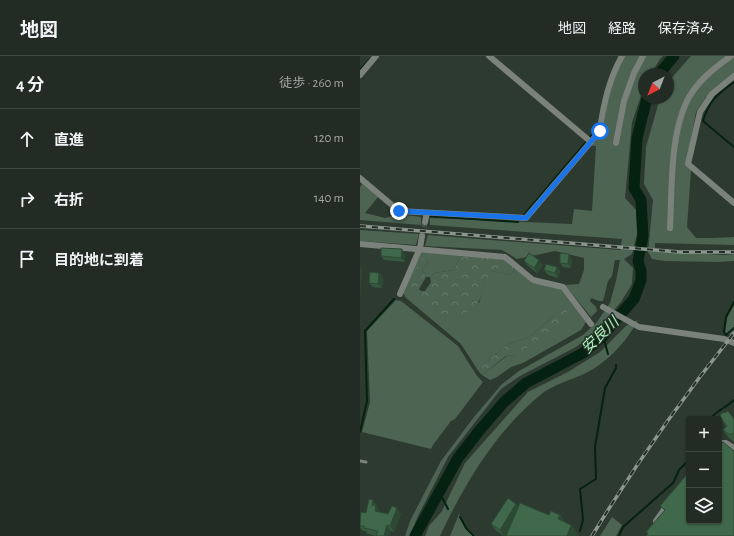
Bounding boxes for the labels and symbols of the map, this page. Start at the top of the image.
north arrow [638,68,674,104]
route start [591,122,609,140]
route end [390,202,408,220]
water label: 安良川 [578,312,623,356]

